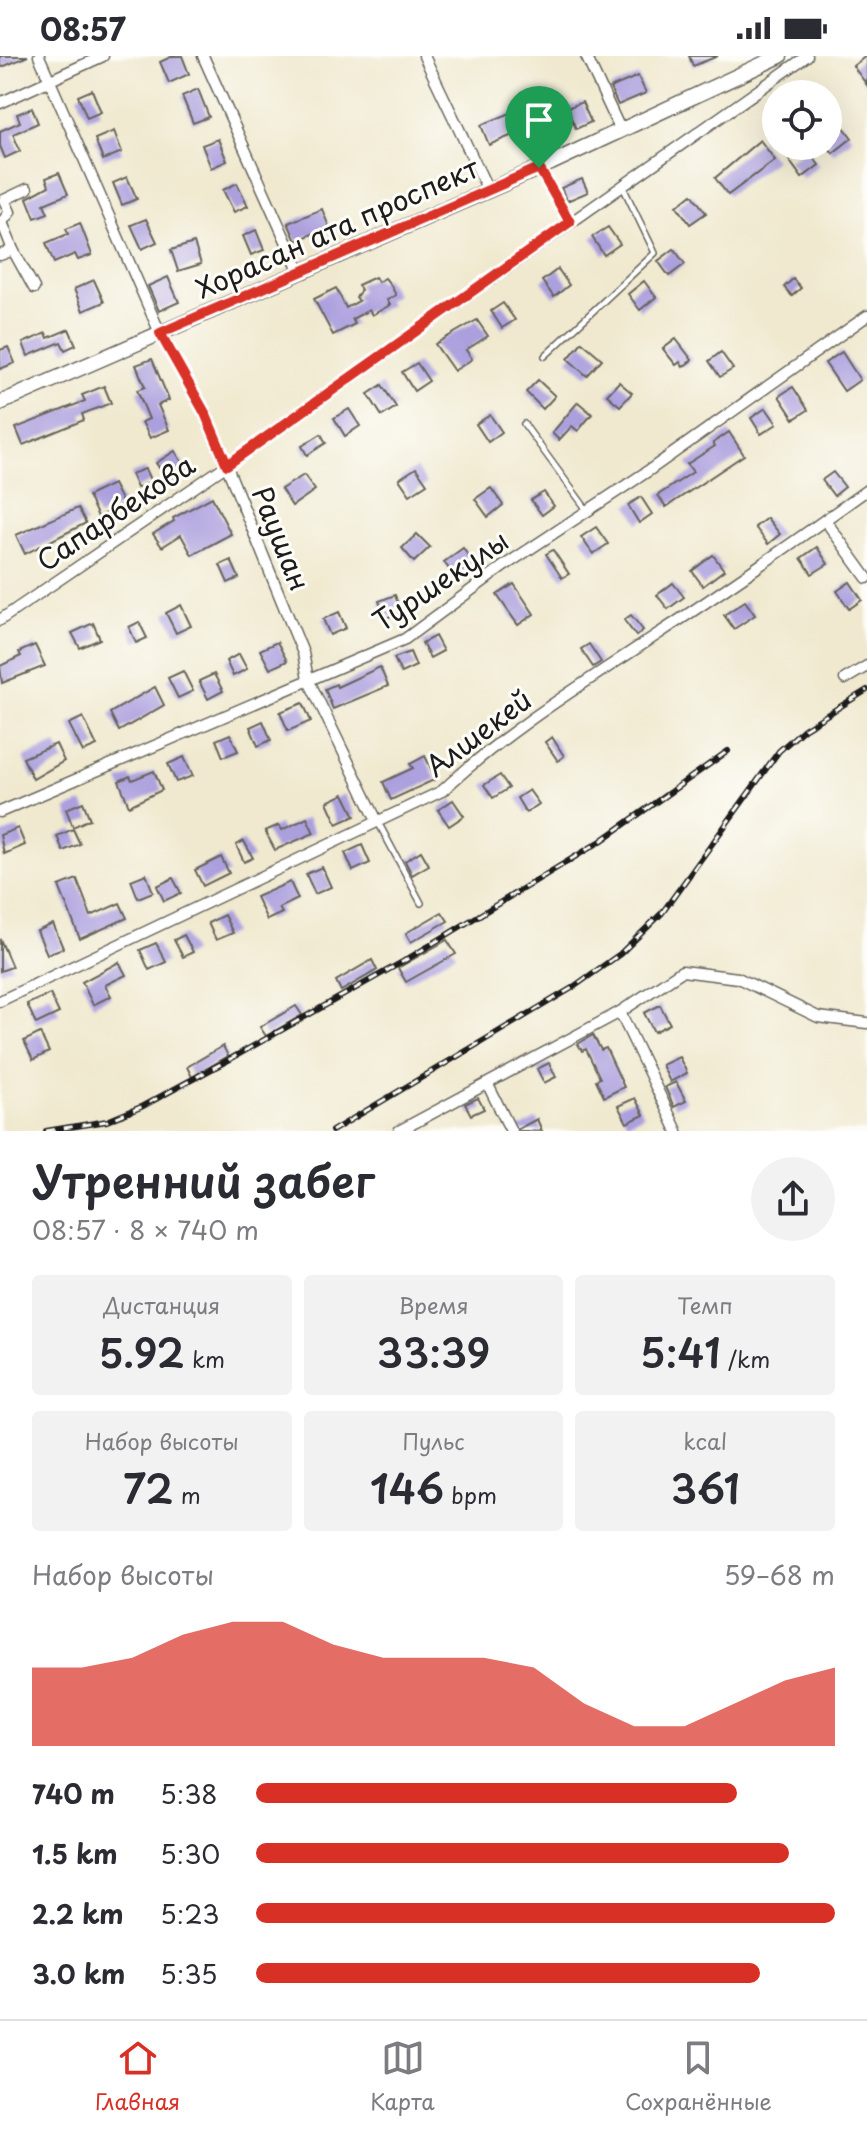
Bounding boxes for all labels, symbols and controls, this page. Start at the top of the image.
text: 08:57 [40,6,126,51]
map controls [762,80,842,160]
button: locate [762,80,842,160]
pin [505,86,573,168]
icon: arrive [517,98,561,142]
street label: Хорасан ата проспект [189,145,486,309]
street label: Сапарбекова [27,443,204,581]
street label: Раушан [242,479,322,597]
street label: Туршекулы [363,519,517,641]
street label: Алшекей [416,678,540,786]
text: Утренний забег [32,1147,375,1213]
button: share [751,1157,835,1241]
text: 08:57 · 8 × 740 m [32,1210,259,1249]
text: Дистанция [103,1288,220,1321]
text: Время [398,1288,469,1321]
text: Темп [677,1288,733,1321]
text: 5.92 [99,1321,185,1382]
text: 33:39 [377,1321,490,1382]
text: 5:41 [640,1321,721,1382]
text: km [185,1342,225,1375]
text: /km [721,1342,770,1375]
text: Набор высоты [85,1424,239,1457]
text: Пульс [402,1424,465,1457]
text: kcal [683,1424,727,1457]
text: 72 [123,1457,173,1518]
text: 146 [370,1457,444,1518]
text: 361 [671,1457,740,1518]
text: m [173,1478,201,1511]
text: bpm [444,1478,497,1511]
text: Набор высоты [32,1555,214,1594]
text: 59–68 m [724,1555,835,1594]
text: 740 m [32,1774,115,1813]
text: 5:38 [160,1774,218,1813]
text: 1.5 km [32,1834,118,1873]
text: 5:30 [160,1834,220,1873]
text: 2.2 km [32,1894,123,1933]
text: 5:23 [160,1894,219,1933]
text: 3.0 km [32,1954,125,1993]
text: 5:35 [160,1954,217,1993]
tab: Главная [95,2036,180,2117]
tab: Карта [370,2036,435,2117]
tab: Сохранённые [625,2036,772,2117]

